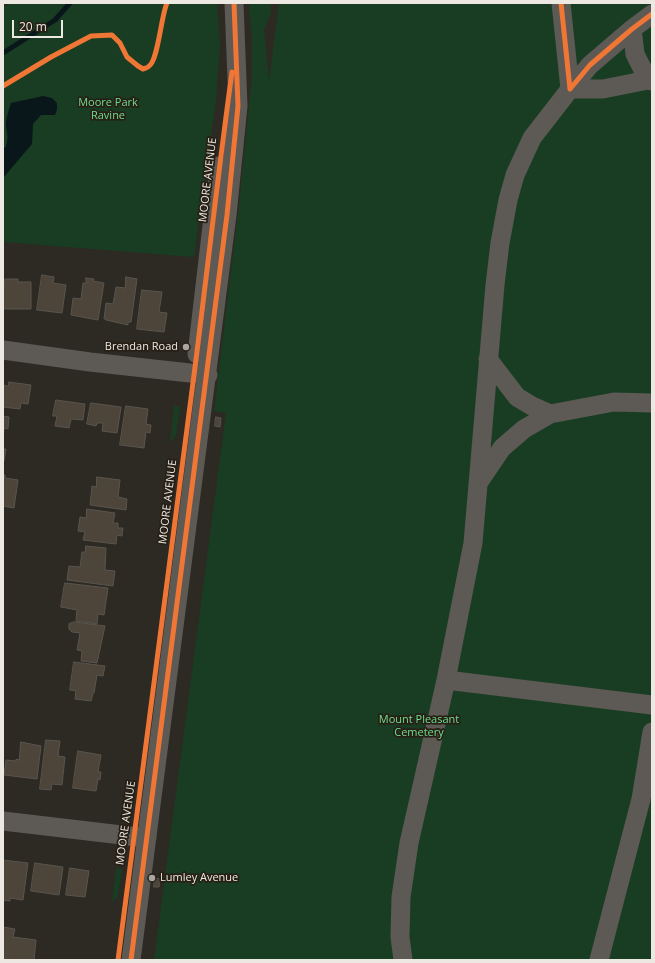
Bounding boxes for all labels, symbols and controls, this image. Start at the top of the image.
scale bar [14,12,65,38]
text: 20 m [19,18,47,35]
park label: Moore Park Ravine [78,96,138,122]
street label: MOORE AVENUE [196,137,220,223]
place label: Brendan Road [105,340,178,354]
marker: Brendan Road [181,342,191,352]
street label: MOORE AVENUE [156,459,180,545]
park label: Mount Pleasant Cemetery [379,713,459,739]
street label: MOORE AVENUE [114,780,138,866]
place label: Lumley Avenue [160,871,238,885]
marker: Lumley Avenue [147,873,157,883]

